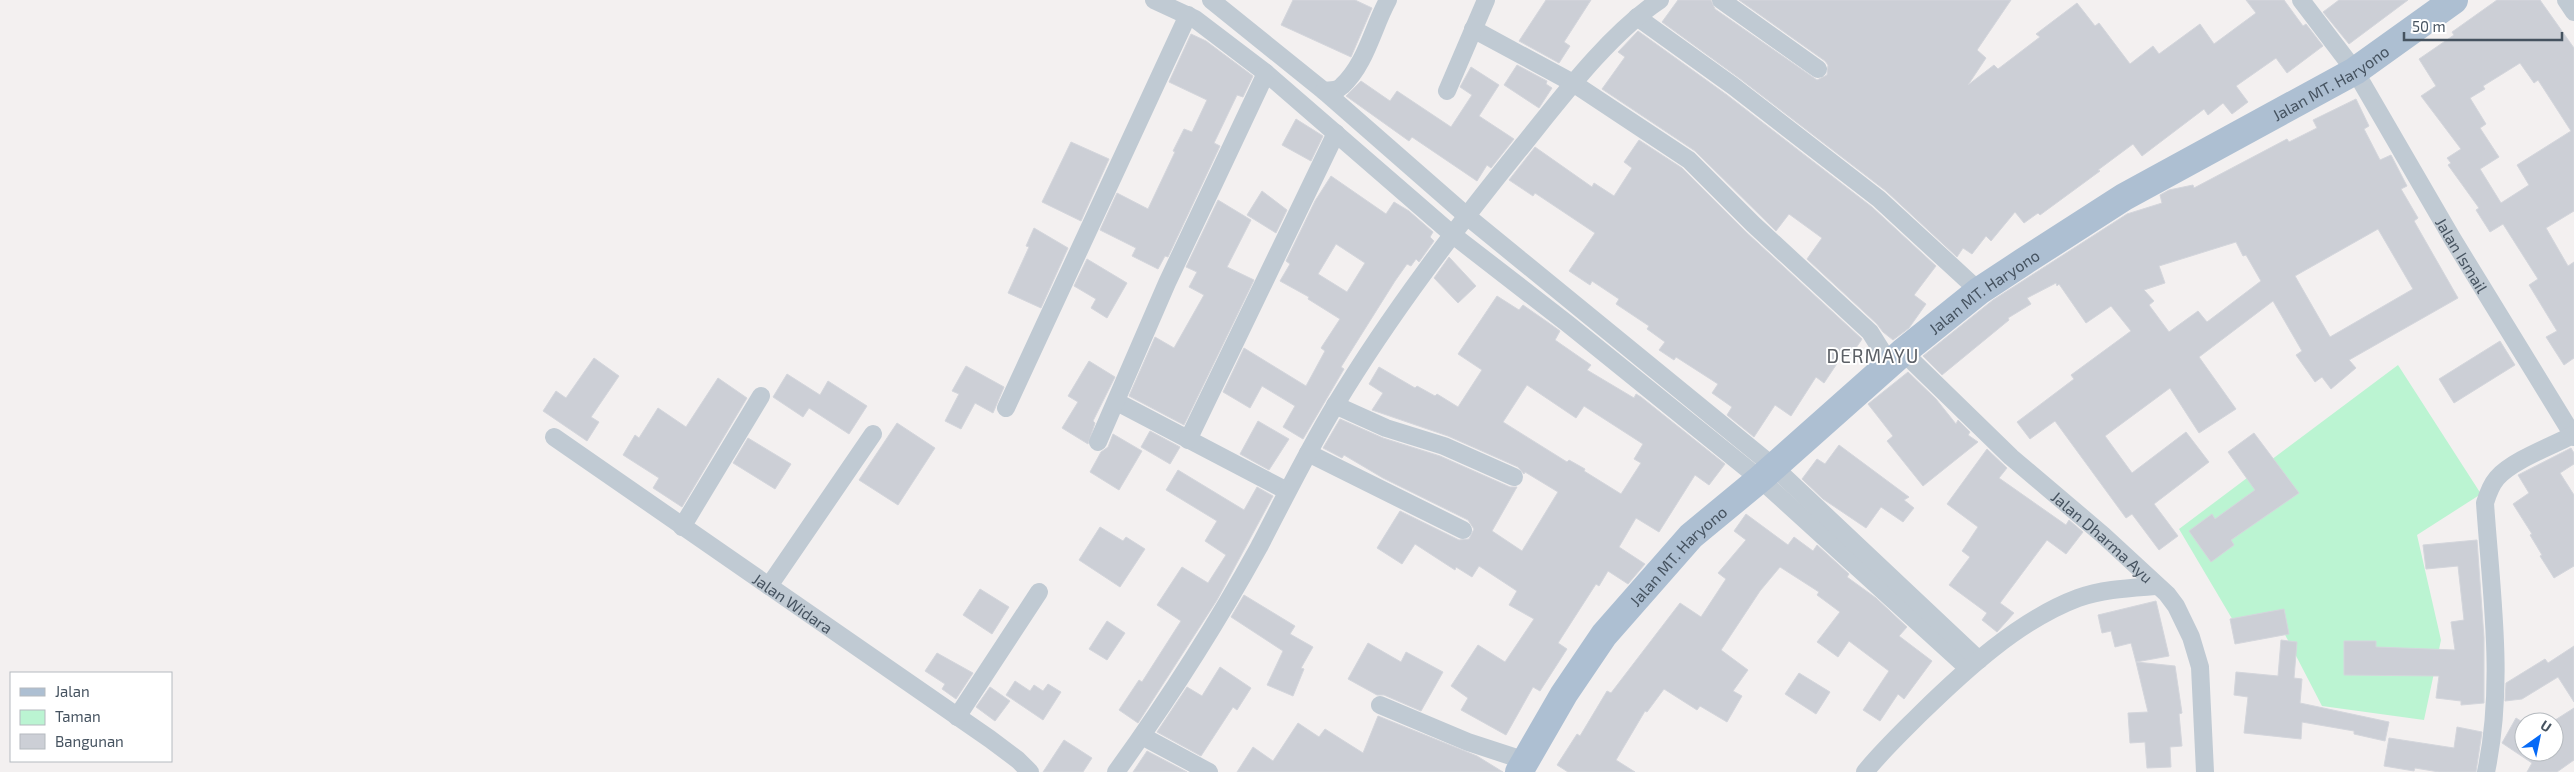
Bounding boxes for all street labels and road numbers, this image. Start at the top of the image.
street label: Jalan MT. Haryono [2269,41,2392,124]
street label: Jalan Ismail [2432,214,2493,296]
street label: Jalan MT. Haryono [1924,245,2042,337]
street label: Jalan Dharma Ayu [2048,487,2157,586]
street label: Jalan MT. Haryono [1625,501,1730,609]
street label: Jalan Widara [750,568,837,637]

